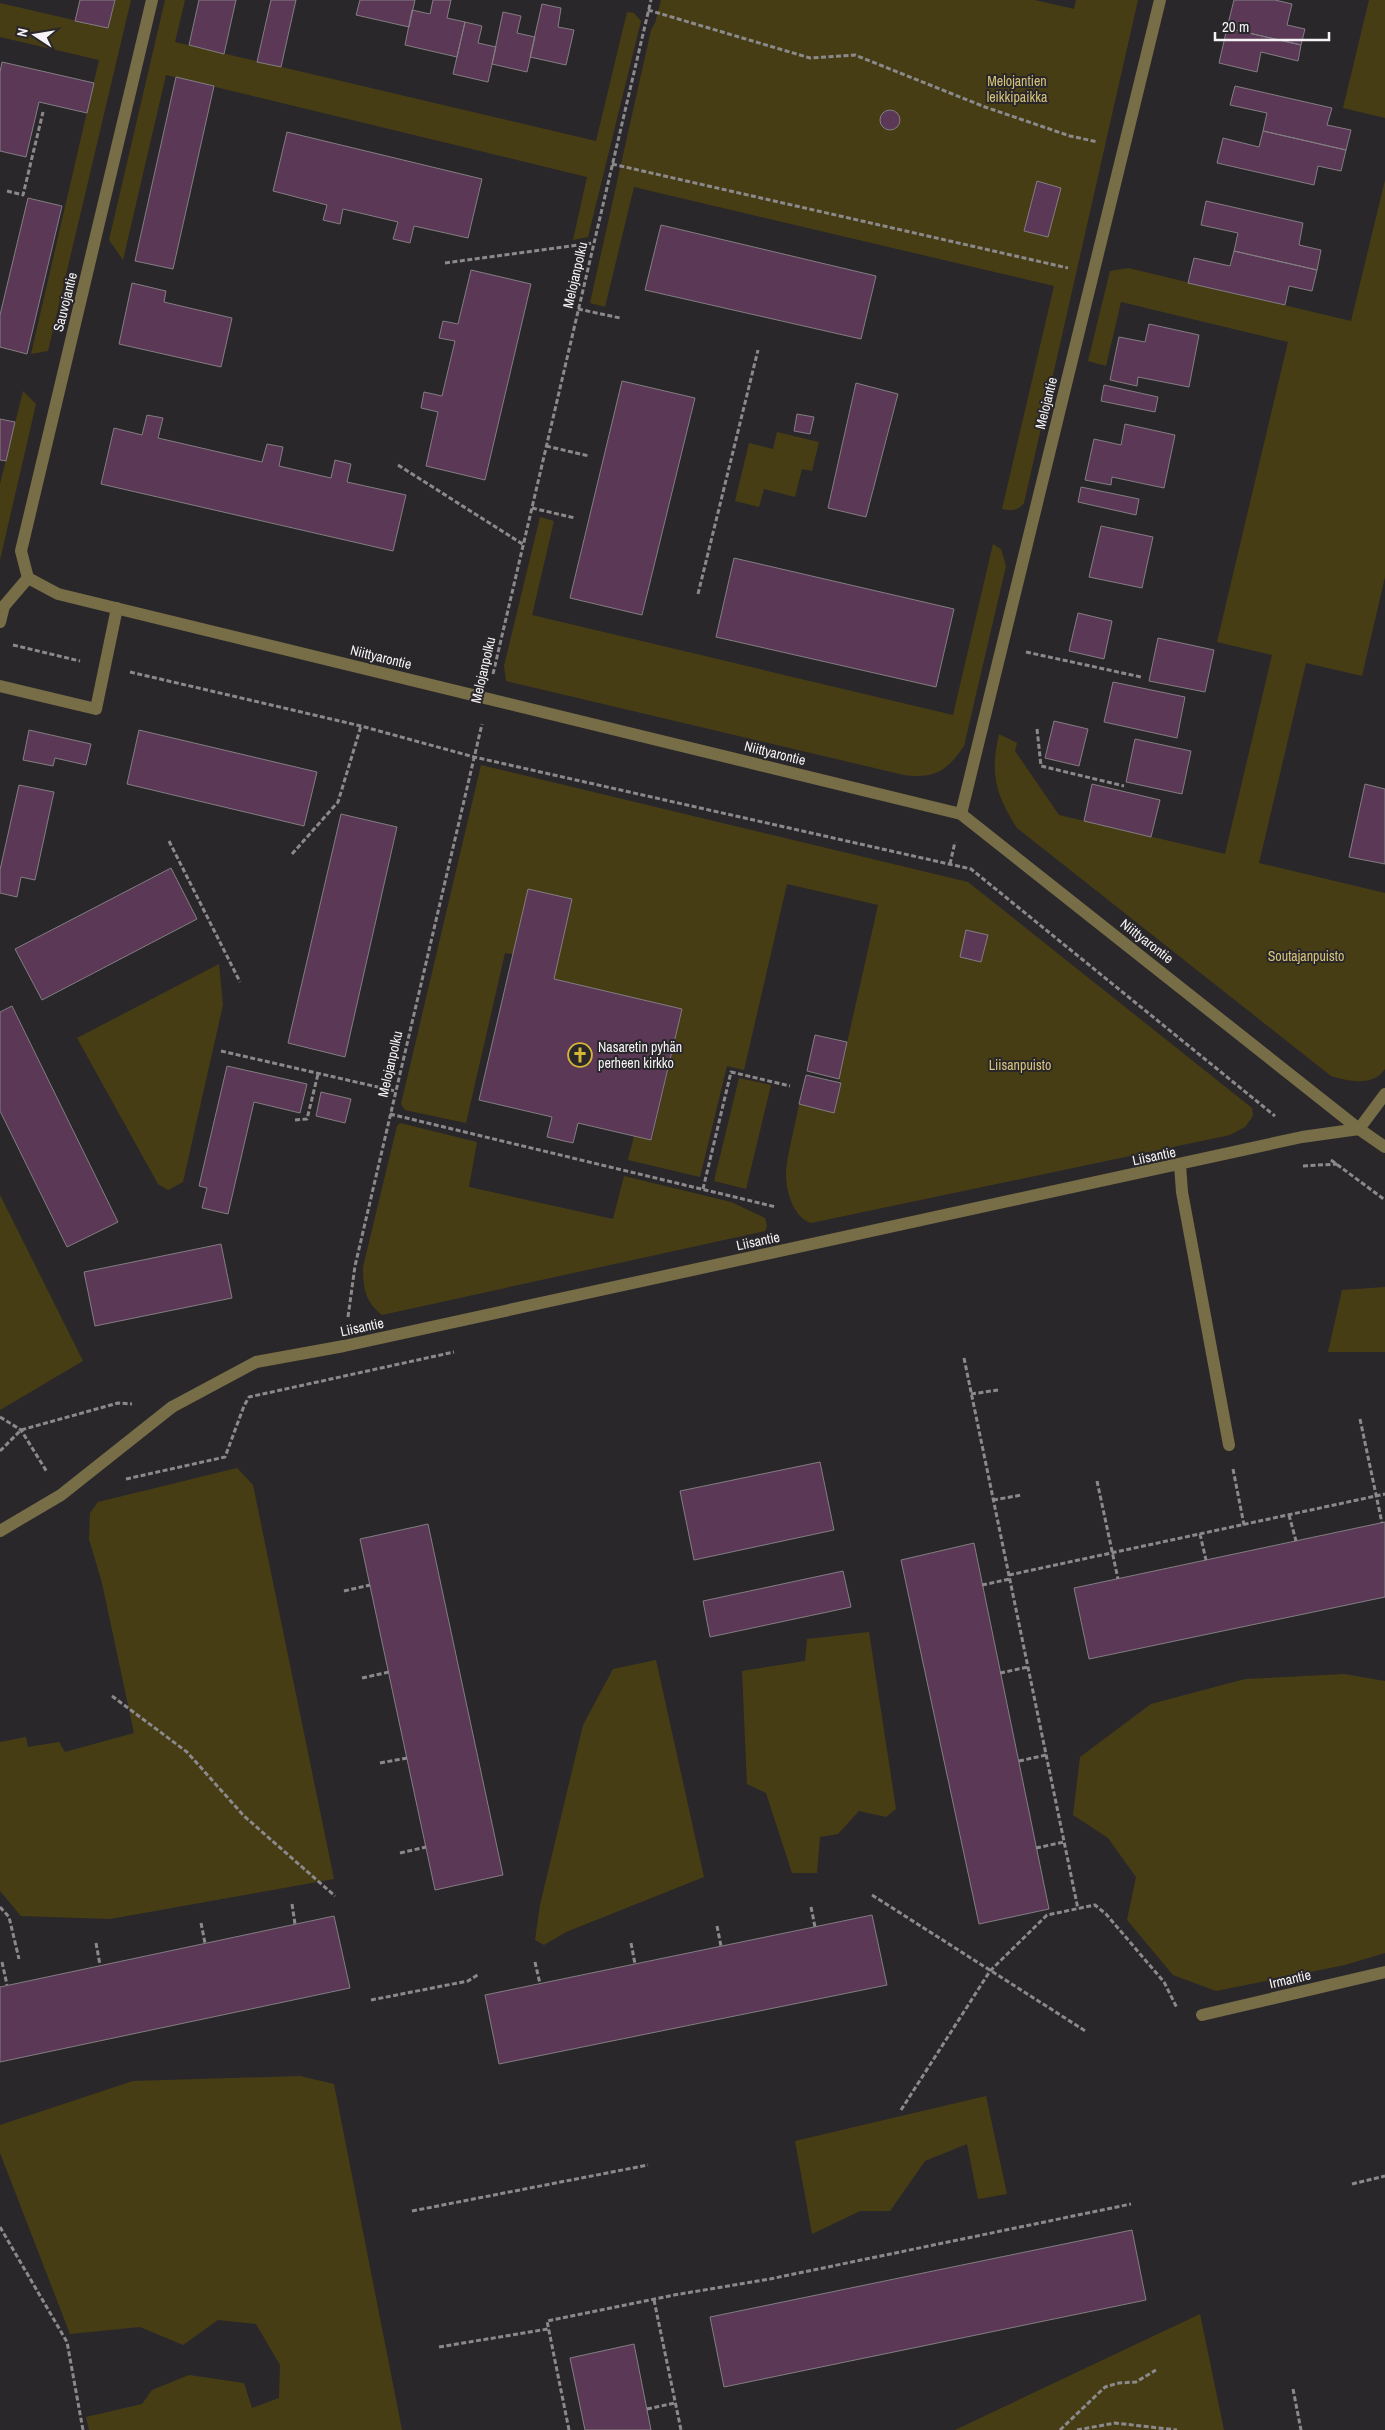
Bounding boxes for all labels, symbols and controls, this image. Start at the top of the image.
north arrow [10,10,60,60]
scale bar [1215,10,1329,42]
text: 20 m [1222,16,1249,37]
text: N [13,26,32,38]
park label: Melojantien leikkipaikka [987,72,1048,106]
street label: Melojanpolku [559,240,591,310]
street label: Sauvojantie [49,270,81,334]
street label: Melojantie [1031,375,1061,431]
street label: Melojanpolku [467,635,499,705]
street label: Niittyarontie [348,641,414,673]
street label: Niittyarontie [742,737,808,769]
street label: Niittyarontie [1117,915,1177,967]
park label: Soutajanpuisto [1268,947,1344,965]
street label: Melojanpolku [374,1029,406,1099]
place label: Nasaretin pyhän perheen kirkko [598,1038,682,1072]
church icon: Nasaretin pyhän perheen kirkko [567,1042,593,1068]
park label: Liisanpuisto [989,1056,1051,1074]
street label: Liisantie [1131,1143,1177,1169]
street label: Liisantie [735,1228,781,1254]
street label: Liisantie [339,1314,385,1340]
street label: Irmantie [1267,1965,1313,1993]

